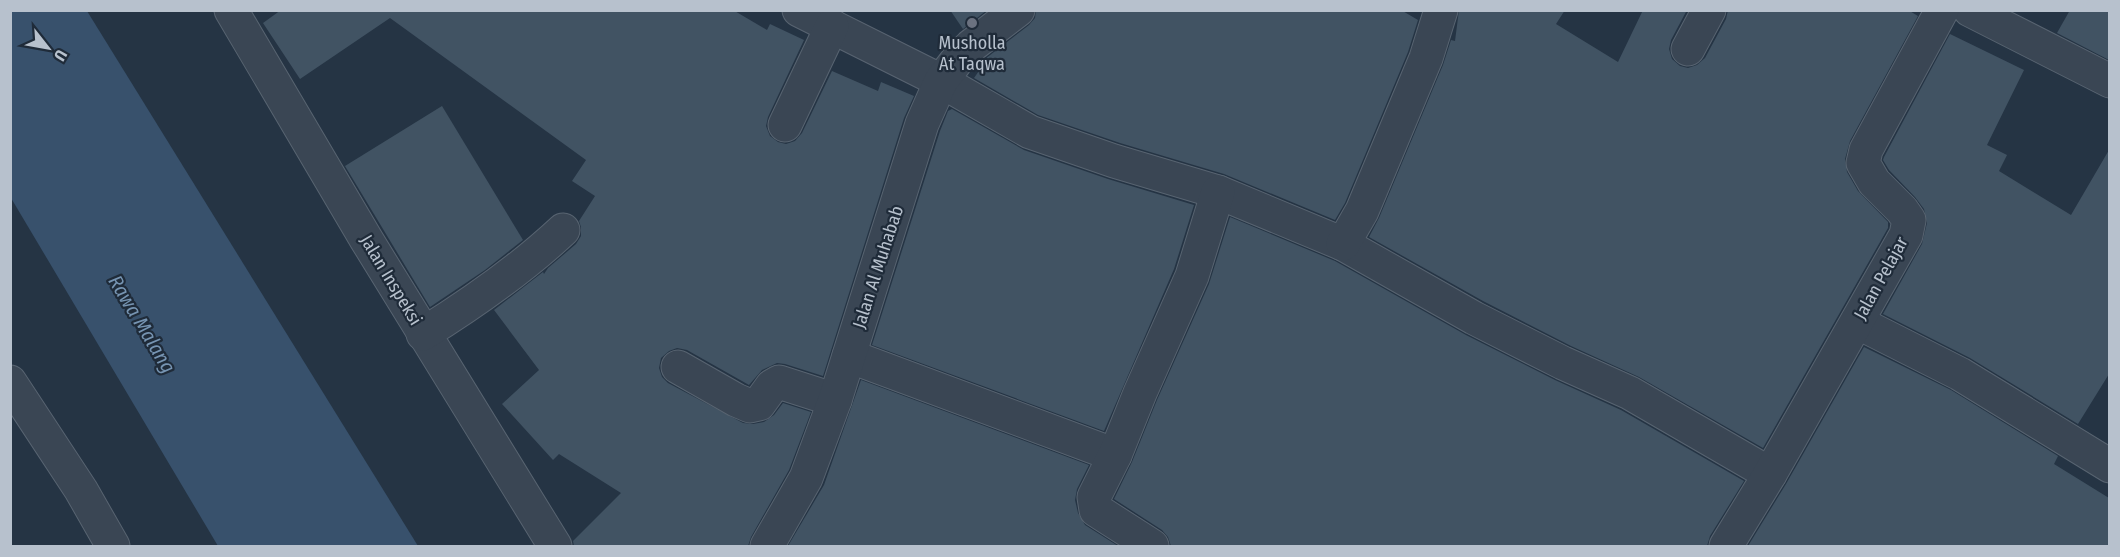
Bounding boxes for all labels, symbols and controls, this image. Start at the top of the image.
marker: Musholla At Taqwa [965,16,979,30]
north arrow [18,18,78,78]
place label: Musholla At Taqwa [938,32,1006,75]
text: U [50,47,71,64]
street label: Jalan Al Muhabab [848,203,908,331]
street label: Jalan Inspeksi [355,231,427,329]
street label: Jalan Pelajar [1849,232,1913,323]
water label: Rawa Malang [103,271,181,377]

